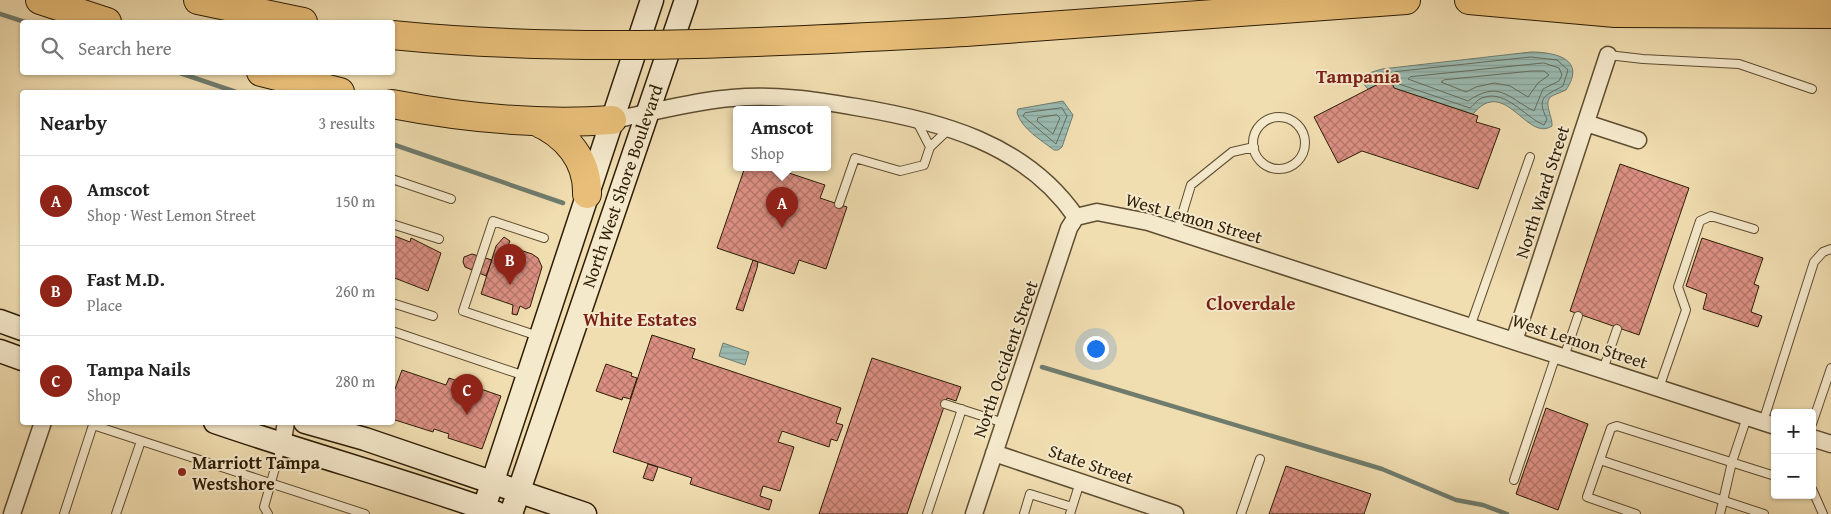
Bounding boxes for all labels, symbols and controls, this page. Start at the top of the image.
search box [20,20,395,75]
icon: search [38,34,66,62]
text: Search here [78,34,172,62]
district label: Tampania [1316,62,1400,90]
street label: North West Shore Boulevard [574,80,670,291]
popup [733,106,831,171]
text: Nearby [40,107,107,138]
text: 3 results [318,111,375,135]
text: Amscot [751,113,813,141]
street label: North Ward Street [1508,121,1576,262]
text: Shop [751,141,784,165]
text: Amscot [87,175,150,203]
street label: West Lemon Street [1122,186,1266,251]
pin: A [766,187,798,228]
text: A [51,189,61,213]
text: 150 m [335,189,375,213]
text: Shop · West Lemon Street [87,203,256,227]
pin: B [494,244,526,285]
text: Fast M.D. [87,265,165,293]
street label: North Occident Street [965,276,1045,441]
text: B [51,279,61,303]
text: 260 m [335,279,375,303]
district label: Cloverdale [1206,289,1296,317]
text: Place [87,293,122,317]
district label: White Estates [583,305,697,333]
street label: West Lemon Street [1509,306,1652,376]
your location [1083,336,1109,362]
text: Tampa Nails [87,355,191,383]
text: C [51,369,61,393]
text: 280 m [335,369,375,393]
pin: C [451,374,483,415]
text: Shop [87,383,121,407]
map controls [1771,409,1816,499]
button: + [1771,409,1816,454]
street label: State Street [1045,437,1138,491]
place label: Marriott Tampa Westshore [192,449,321,497]
button: − [1771,454,1816,499]
marker: Marriott Tampa Westshore [176,466,188,478]

